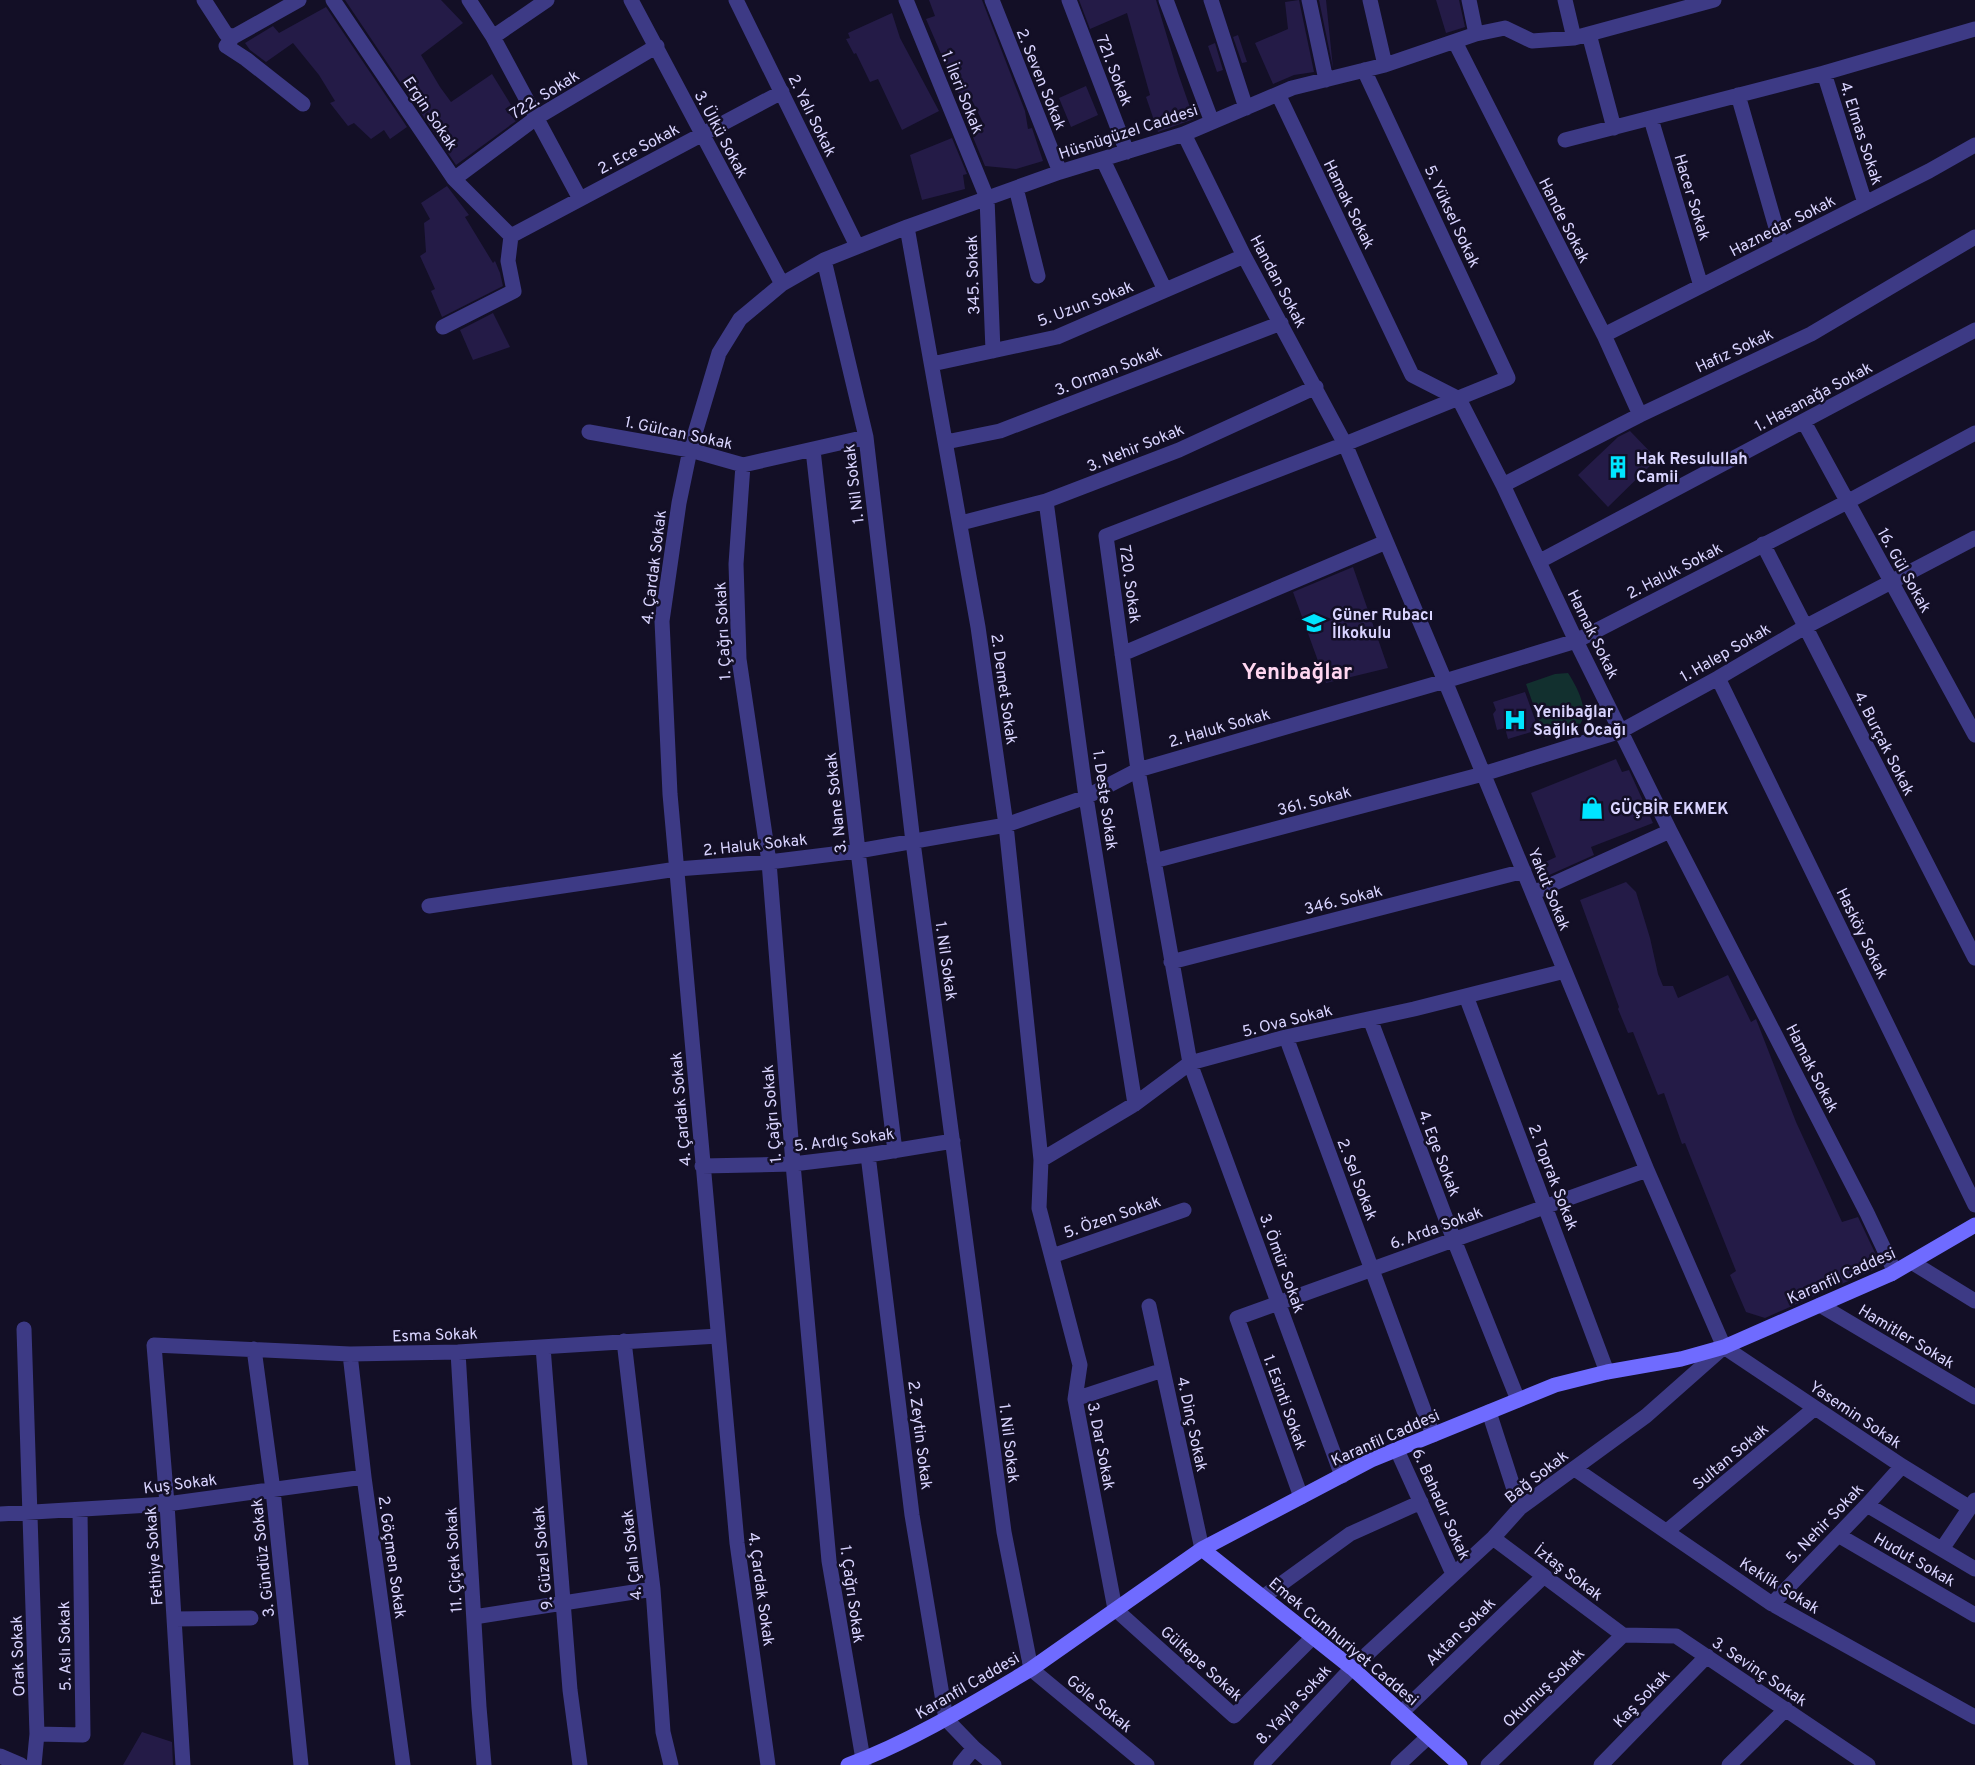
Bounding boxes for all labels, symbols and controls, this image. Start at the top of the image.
street label: 2. Seven Sokak [1011,26,1070,133]
street label: 721. Sokak [1090,32,1136,109]
street label: 1. İleri Sokak [935,48,988,137]
street label: 722. Sokak [507,66,584,125]
street label: 2. Yalı Sokak [783,71,840,160]
street label: Ergin Sokak [397,74,461,155]
street label: 4. Elmas Sokak [1834,79,1886,188]
street label: 3. Ülkü Sokak [689,87,753,182]
street label: Hüsnügüzel Caddesi [1056,101,1201,165]
street label: 2. Ece Sokak [595,120,683,180]
street label: Hacer Sokak [1668,152,1714,243]
street label: Hamak Sokak [1318,157,1378,253]
street label: 5. Yüksel Sokak [1419,162,1484,271]
street label: Hande Sokak [1533,175,1593,267]
street label: Haznedar Sokak [1727,191,1839,262]
street label: Handan Sokak [1244,232,1310,332]
street label: 345. Sokak [963,235,985,315]
street label: 5. Uzun Sokak [1035,277,1137,332]
street label: Hafız Sokak [1693,325,1777,379]
street label: 3. Orman Sokak [1052,342,1165,401]
street label: 1. Hasanağa Sokak [1752,358,1876,437]
street label: 1. Gülcan Sokak [623,413,734,455]
street label: 3. Nehir Sokak [1084,420,1187,477]
street label: 1. Nil Sokak [840,443,870,525]
place label: Hak Resulullah Camii [1636,450,1748,488]
building icon: Hak Resulullah Camii [1605,454,1631,480]
street label: 4. Çardak Sokak [638,509,672,626]
street label: 16. Gül Sokak [1872,525,1935,617]
street label: 2. Haluk Sokak [1624,539,1726,605]
street label: 720. Sokak [1114,544,1144,625]
street label: 1. Çağrı Sokak [711,581,737,681]
street label: Hamak Sokak [1562,587,1622,683]
place label: Güner Rubacı İlkokulu [1332,606,1433,644]
school or university icon: Güner Rubacı İlkokulu [1301,610,1327,636]
street label: 1. Halep Sokak [1677,620,1775,688]
street label: 2. Demet Sokak [985,632,1021,746]
district label: Yenibağlar [1242,660,1352,687]
street label: 4. Burçak Sokak [1848,688,1918,799]
place label: Yenibağlar Sağlık Ocağı [1533,703,1626,741]
street label: 2. Haluk Sokak [1166,705,1273,753]
hospital icon: Yenibağlar Sağlık Ocağı [1502,707,1528,733]
street label: 1. Deste Sokak [1087,749,1121,852]
street label: 3. Nane Sokak [822,751,852,854]
street label: 361. Sokak [1275,782,1354,821]
shop icon: GÜÇBİR EKMEK [1579,795,1605,821]
place label: GÜÇBİR EKMEK [1610,798,1729,820]
street label: 2. Haluk Sokak [702,831,808,861]
street label: Yakut Sokak [1522,845,1574,934]
street label: 346. Sokak [1302,882,1385,920]
street label: Hasköy Sokak [1831,885,1892,983]
street label: 1. Nil Sokak [930,920,960,1002]
street label: 5. Ova Sokak [1240,1001,1335,1043]
street label: Hamak Sokak [1780,1021,1842,1117]
street label: 4. Çardak Sokak [667,1051,697,1167]
street label: 1. Çağrı Sokak [759,1064,787,1164]
street label: 4. Ege Sokak [1413,1108,1464,1200]
street label: 2. Toprak Sokak [1523,1122,1582,1234]
street label: 5. Ardıç Sokak [793,1125,896,1157]
street label: 2. Sel Sokak [1331,1136,1381,1224]
street label: 5. Özen Sokak [1061,1190,1164,1244]
street label: 6. Arda Sokak [1388,1203,1486,1255]
street label: 3. Ömür Sokak [1254,1211,1310,1316]
street label: Karanfil Caddesi [1784,1244,1899,1310]
street label: Hamitler Sokak [1854,1301,1958,1374]
street label: Esma Sokak [392,1325,478,1347]
street label: 1. Esinti Sokak [1258,1352,1311,1453]
street label: 4. Dinç Sokak [1171,1375,1211,1474]
street label: Yasemin Sokak [1805,1377,1905,1454]
street label: 2. Zeytin Sokak [902,1379,936,1491]
street label: 3. Dar Sokak [1082,1401,1118,1492]
street label: 1. Nil Sokak [993,1402,1023,1484]
street label: Karanfil Caddesi [1328,1406,1443,1472]
street label: Sultan Sokak [1689,1420,1773,1495]
street label: 6. Bahadır Sokak [1407,1446,1474,1564]
street label: Bağ Sokak [1501,1446,1573,1509]
street label: Kuş Sokak [142,1471,218,1499]
street label: 5. Nehir Sokak [1782,1480,1869,1569]
street label: 2. Göçmen Sokak [372,1495,410,1620]
street label: 3. Gündüz Sokak [248,1497,280,1618]
street label: 9. Güzel Sokak [529,1505,559,1611]
street label: Fethiye Sokak [142,1506,168,1606]
street label: 11. Çiçek Sokak [442,1507,468,1613]
street label: 4. Çalı Sokak [618,1508,648,1601]
street label: Hudut Sokak [1870,1529,1958,1592]
street label: 4. Çardak Sokak [742,1531,778,1648]
street label: İztaş Sokak [1529,1540,1607,1606]
street label: 1. Çağrı Sokak [834,1544,868,1644]
street label: Keklik Sokak [1735,1554,1823,1619]
street label: Emek Cumhuriyet Caddesi [1264,1574,1422,1711]
street label: Aktan Sokak [1422,1594,1501,1671]
street label: 5. Aslı Sokak [55,1601,77,1691]
street label: Orak Sokak [8,1615,30,1697]
street label: Gültepe Sokak [1155,1622,1246,1707]
street label: 3. Sevinç Sokak [1707,1633,1810,1712]
street label: Okumuş Sokak [1499,1644,1590,1732]
street label: Karanfil Caddesi [912,1649,1024,1725]
street label: 8. Yayla Sokak [1252,1661,1337,1749]
street label: Kaş Sokak [1610,1666,1675,1733]
street label: Göle Sokak [1062,1671,1136,1738]

